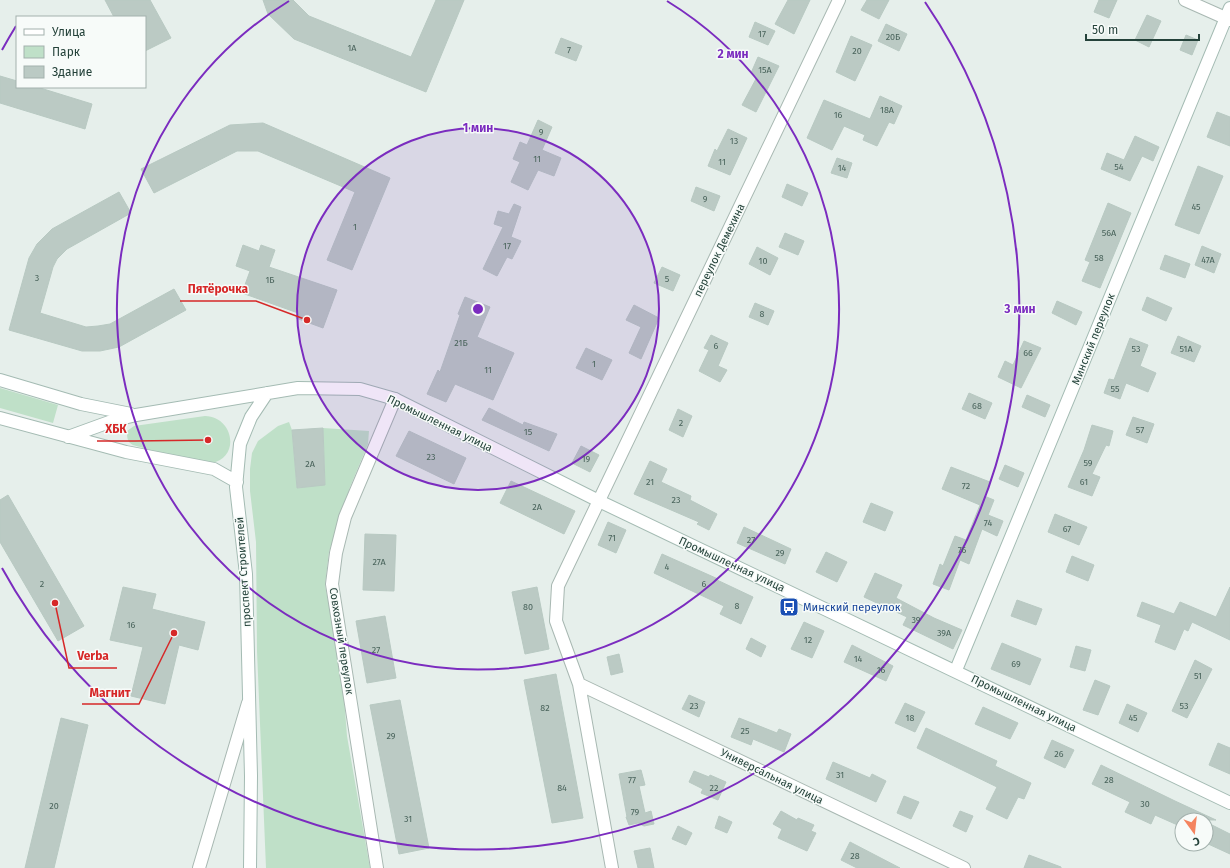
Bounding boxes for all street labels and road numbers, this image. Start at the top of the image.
street label: переулок Демехина [691,201,748,299]
street label: Минский переулок [1069,291,1118,387]
street label: Промышленная улица [385,392,495,455]
street label: проспект Строителей [233,516,254,627]
street label: Промышленная улица [677,534,787,595]
street label: Совхозный переулок [327,587,356,696]
street label: Промышленная улица [969,672,1079,735]
street label: Универсальная улица [718,746,825,807]

